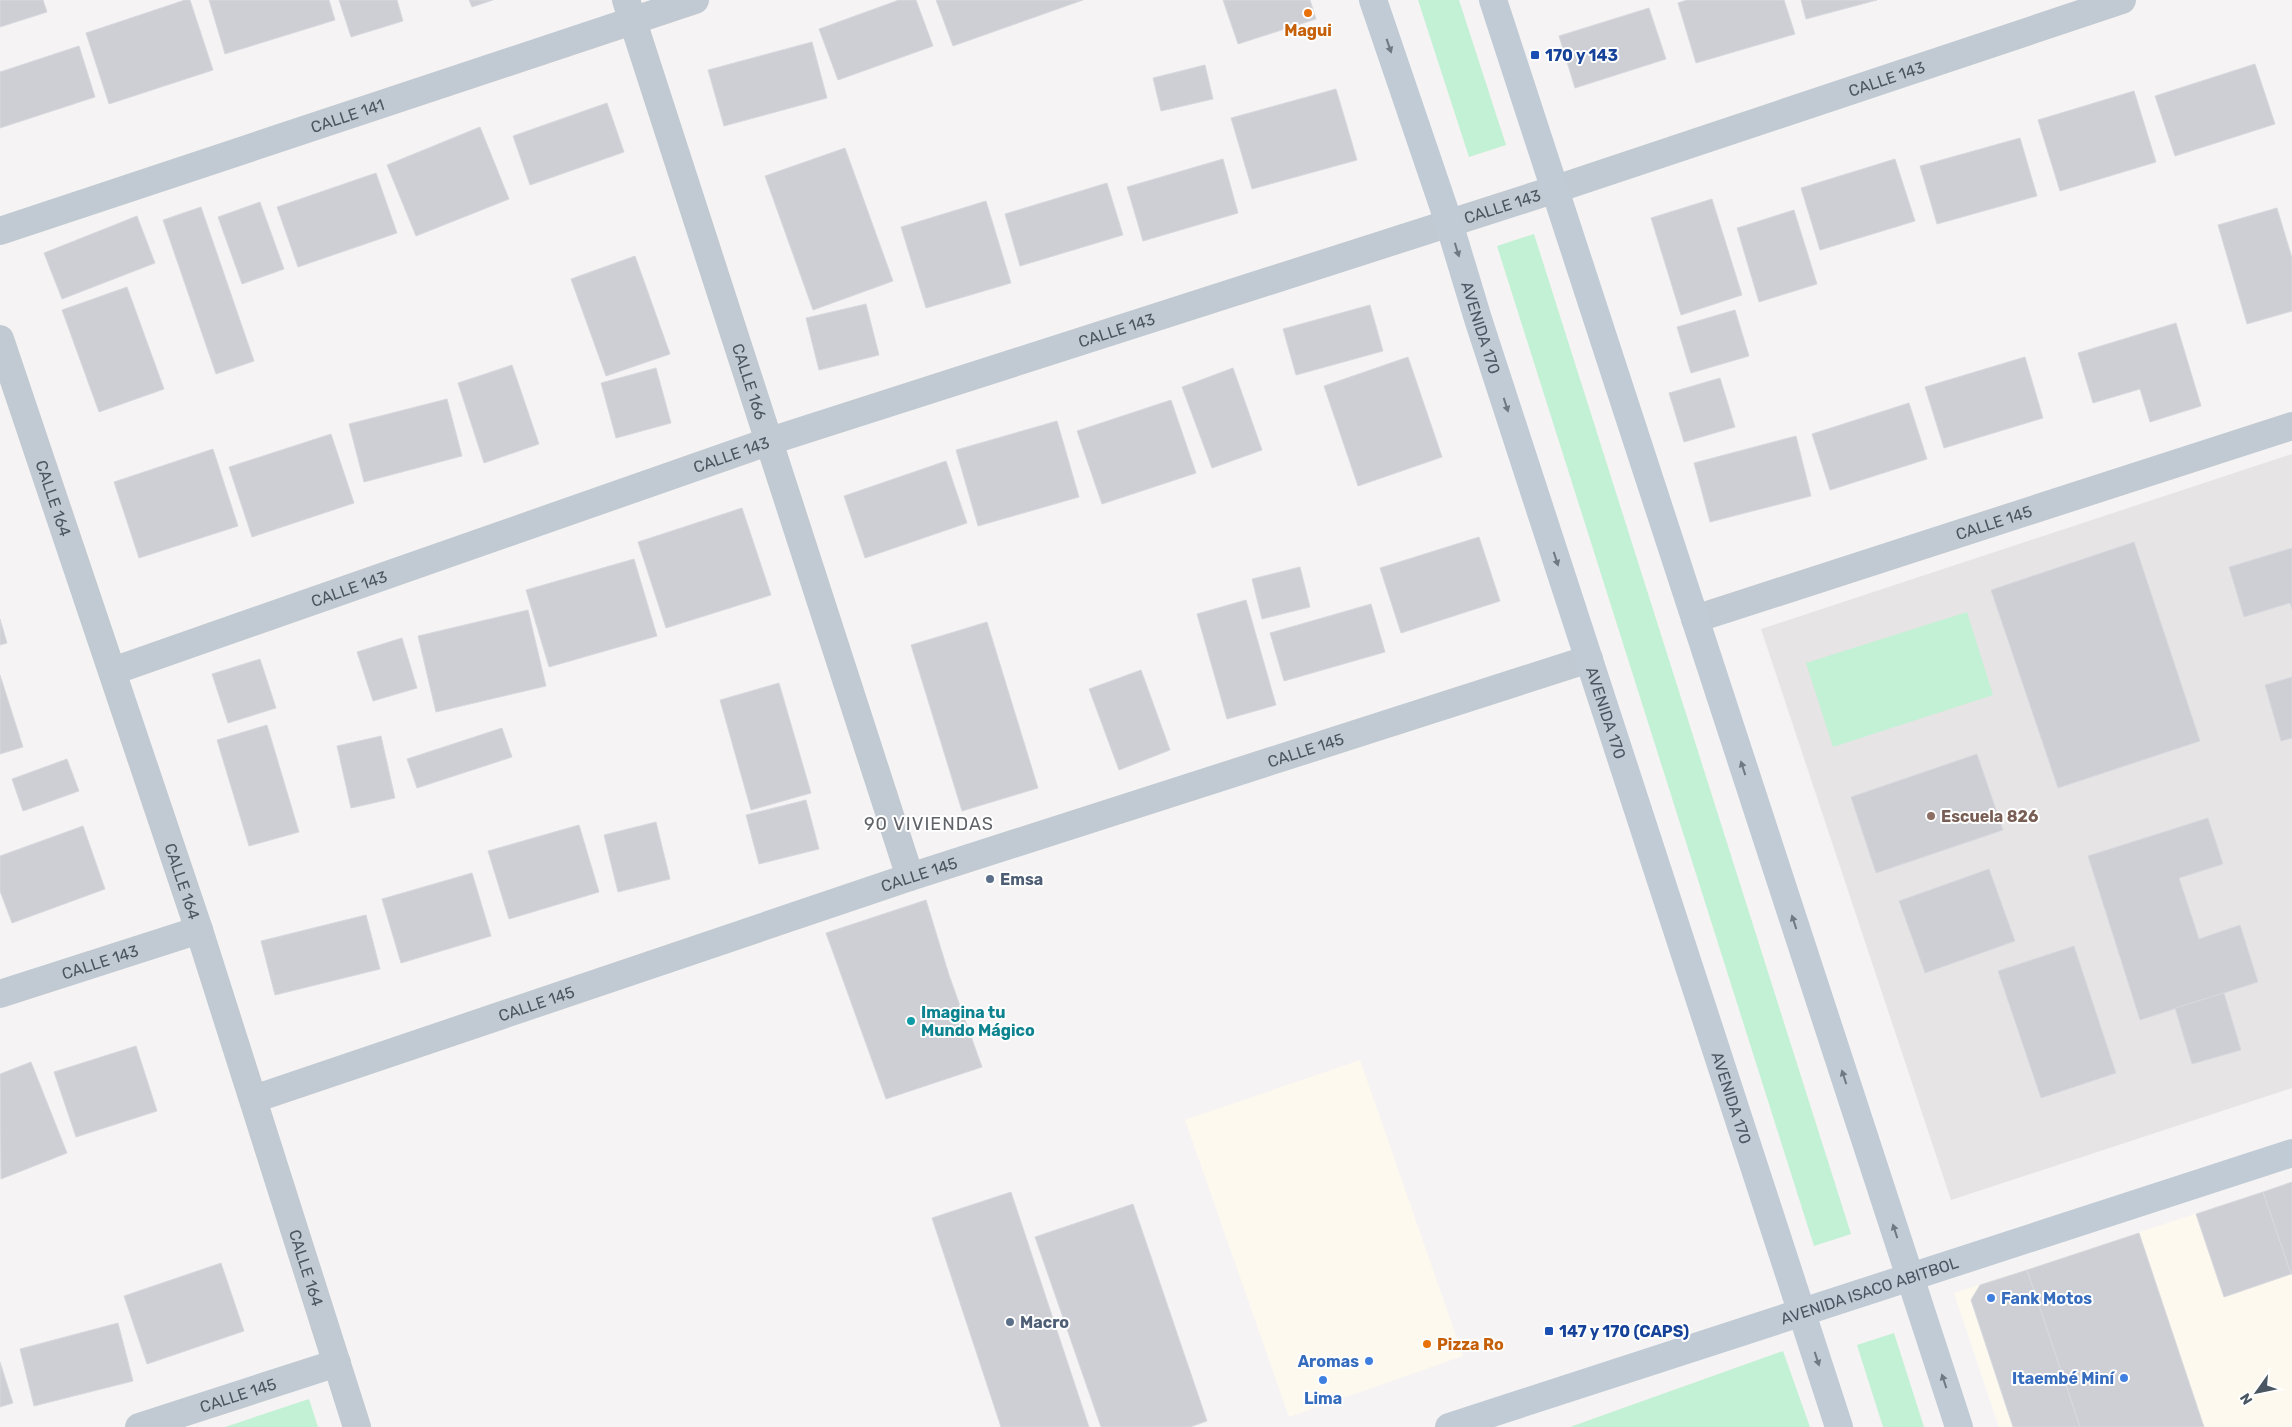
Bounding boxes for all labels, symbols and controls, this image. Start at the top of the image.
marker: Magui [1302,7,1314,19]
place label: Magui [1284,21,1332,40]
one-way arrow [1385,39,1393,54]
place label: 170 y 143 [1545,46,1618,65]
marker: 170 y 143 [1529,49,1541,61]
street label: CALLE 143 [1846,58,1927,101]
street label: CALLE 141 [308,95,387,137]
street label: CALLE 143 [1462,186,1543,228]
one-way arrow [1453,243,1461,258]
street label: AVENIDA 170 [1457,279,1504,376]
street label: CALLE 143 [1076,309,1157,352]
street label: CALLE 166 [728,341,770,423]
one-way arrow [1502,398,1510,413]
street label: CALLE 143 [691,433,772,477]
street label: CALLE 164 [31,458,75,539]
street label: CALLE 145 [1953,502,2035,544]
one-way arrow [1553,552,1560,567]
street label: CALLE 143 [309,567,390,611]
street label: AVENIDA 170 [1582,664,1630,761]
street label: CALLE 145 [1265,729,1346,772]
one-way arrow [1739,760,1747,775]
place label: Escuela 826 [1941,807,2038,826]
marker: Escuela 826 [1925,810,1937,822]
district label: 90 VIVIENDAS [864,813,994,835]
street label: CALLE 164 [160,841,204,922]
street label: CALLE 145 [879,853,960,896]
place label: Emsa [1000,870,1043,889]
marker: Emsa [984,873,996,885]
one-way arrow [1790,915,1797,930]
street label: CALLE 143 [59,941,141,984]
street label: CALLE 145 [496,982,577,1026]
place label: Imagina tu Mundo Mágico [921,1003,1035,1040]
marker: Imagina tu Mundo Mágico [905,1015,917,1027]
street label: AVENIDA 170 [1707,1049,1755,1147]
one-way arrow [1840,1069,1848,1084]
one-way arrow [1890,1223,1898,1238]
street label: CALLE 164 [285,1227,327,1309]
street label: AVENIDA ISACO ABITBOL [1778,1253,1961,1329]
place label: Fank Motos [2001,1289,2092,1308]
marker: Fank Motos [1985,1292,1997,1304]
place label: Macro [1020,1313,1069,1332]
marker: Macro [1004,1316,1016,1328]
place label: 147 y 170 (CAPS) [1559,1322,1689,1341]
marker: 147 y 170 (CAPS) [1543,1325,1555,1337]
place label: Pizza Ro [1437,1335,1504,1354]
marker: Pizza Ro [1421,1338,1433,1350]
one-way arrow [1813,1351,1821,1366]
place label: Aromas [1298,1352,1359,1371]
marker: Aromas [1363,1355,1375,1367]
north arrow [2232,1367,2282,1417]
place label: Itaembé Miní [2012,1369,2115,1388]
marker: Itaembé Miní [2118,1372,2130,1384]
one-way arrow [1939,1373,1947,1388]
street label: CALLE 145 [197,1374,279,1417]
marker: Lima [1317,1374,1329,1386]
place label: Lima [1304,1389,1342,1408]
text: N [2237,1390,2256,1408]

